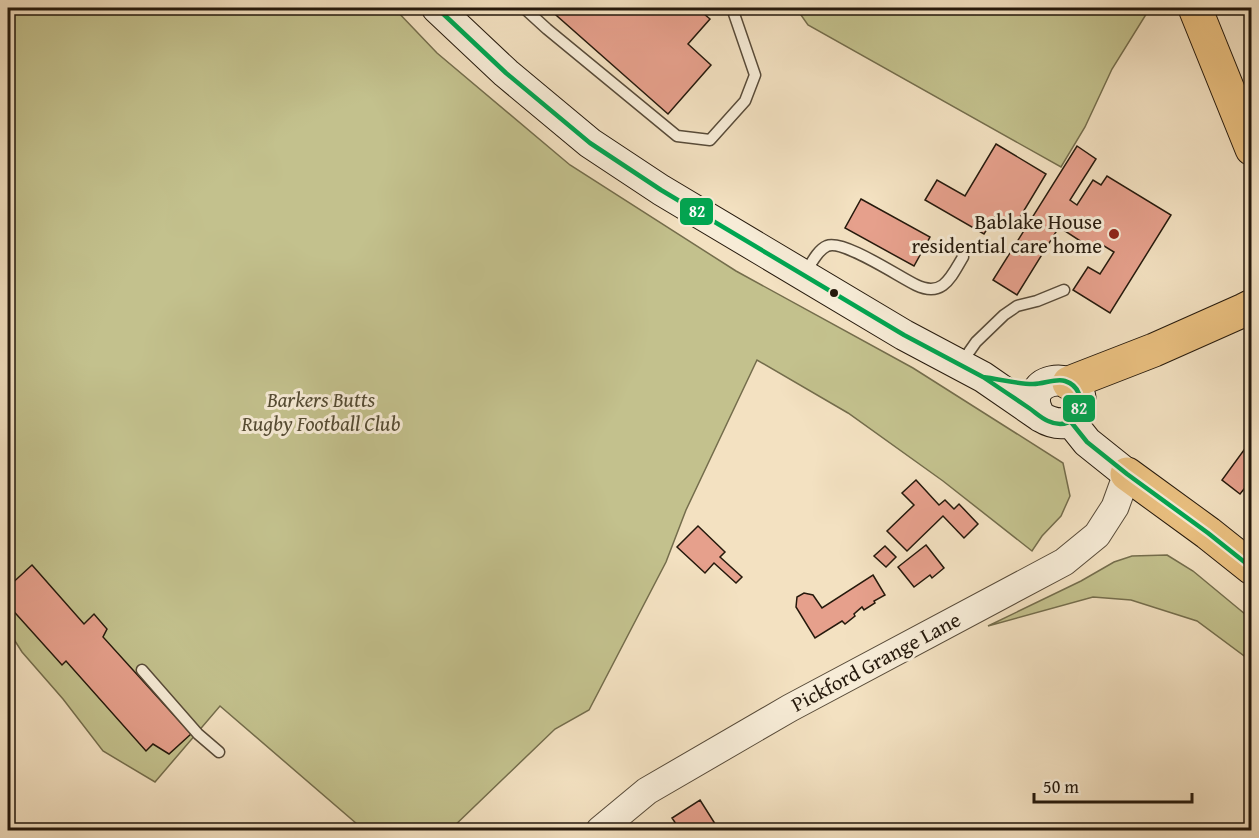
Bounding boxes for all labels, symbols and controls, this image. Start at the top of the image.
line badge: 82 [679,197,714,226]
text: 82 [689,199,705,223]
place label: Bablake House residential care home [911,206,1102,261]
marker: Bablake House residential care home [1107,227,1121,241]
unlabelled marker [828,287,840,299]
park label: Barkers Butts Rugby Football Club [240,384,401,439]
line badge: 82 [1062,394,1096,423]
text: 82 [1071,396,1087,420]
street label: Pickford Grange Lane [786,604,966,719]
scale bar [1034,766,1192,804]
text: 50 m [1043,773,1079,800]

